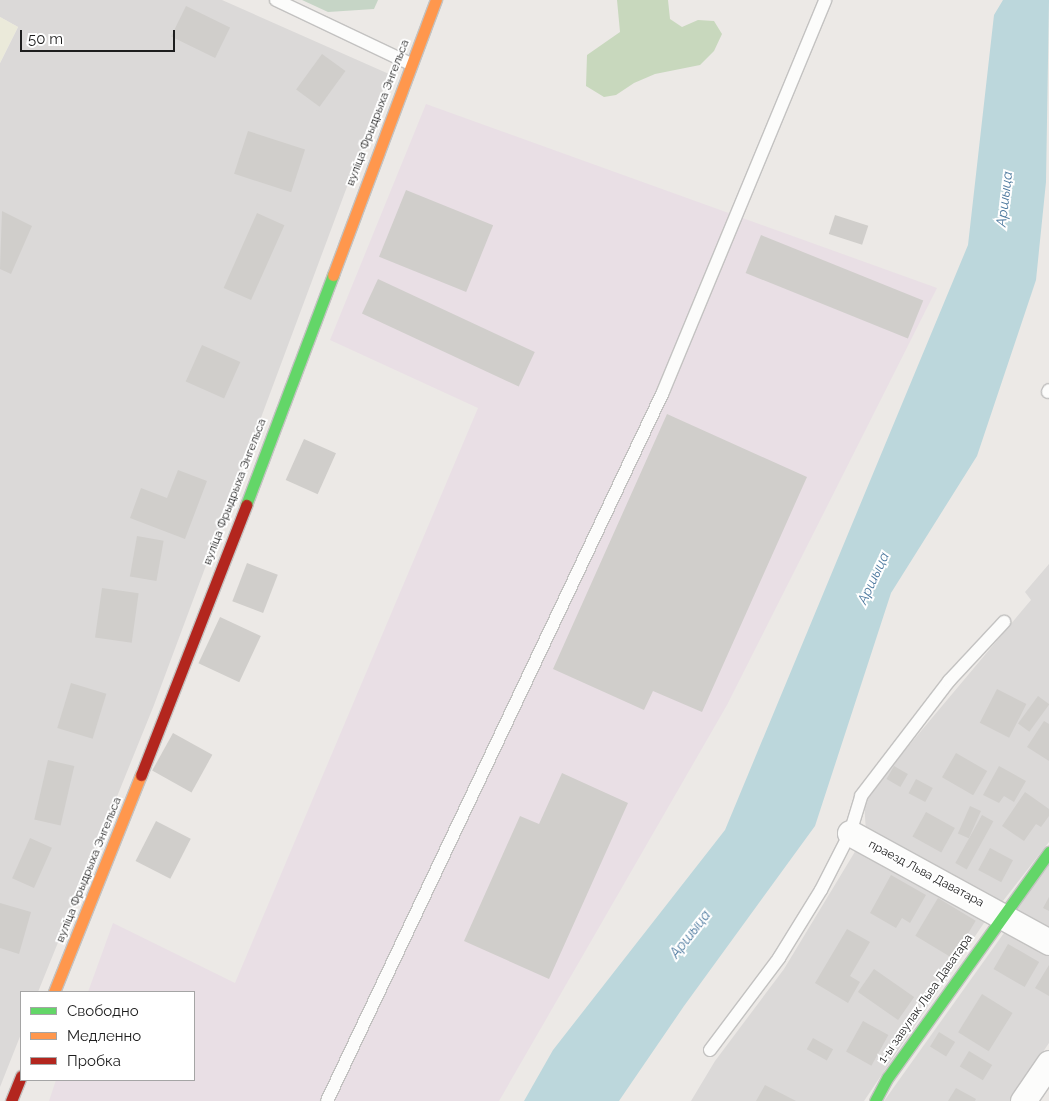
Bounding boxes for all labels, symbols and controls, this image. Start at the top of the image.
scale bar [22,20,178,52]
text: 50 m [28,30,63,48]
street label: вуліца Фрыдрыха Энгельса [343,38,413,188]
water label: Аршыца [992,170,1016,228]
street label: вуліца Фрыдрыха Энгельса [200,417,270,567]
water label: Аршыца [854,549,892,607]
street label: вуліца Фрыдрыха Энгельса [53,795,125,945]
street label: праезд Льва Даватара [866,837,986,911]
water label: Аршыца [666,907,714,961]
street label: 1-ы завулак Льва Даватара [876,932,976,1066]
legend [20,991,195,1081]
text: Свободно [67,1002,139,1020]
text: Медленно [67,1027,141,1045]
text: Пробка [67,1052,121,1070]

